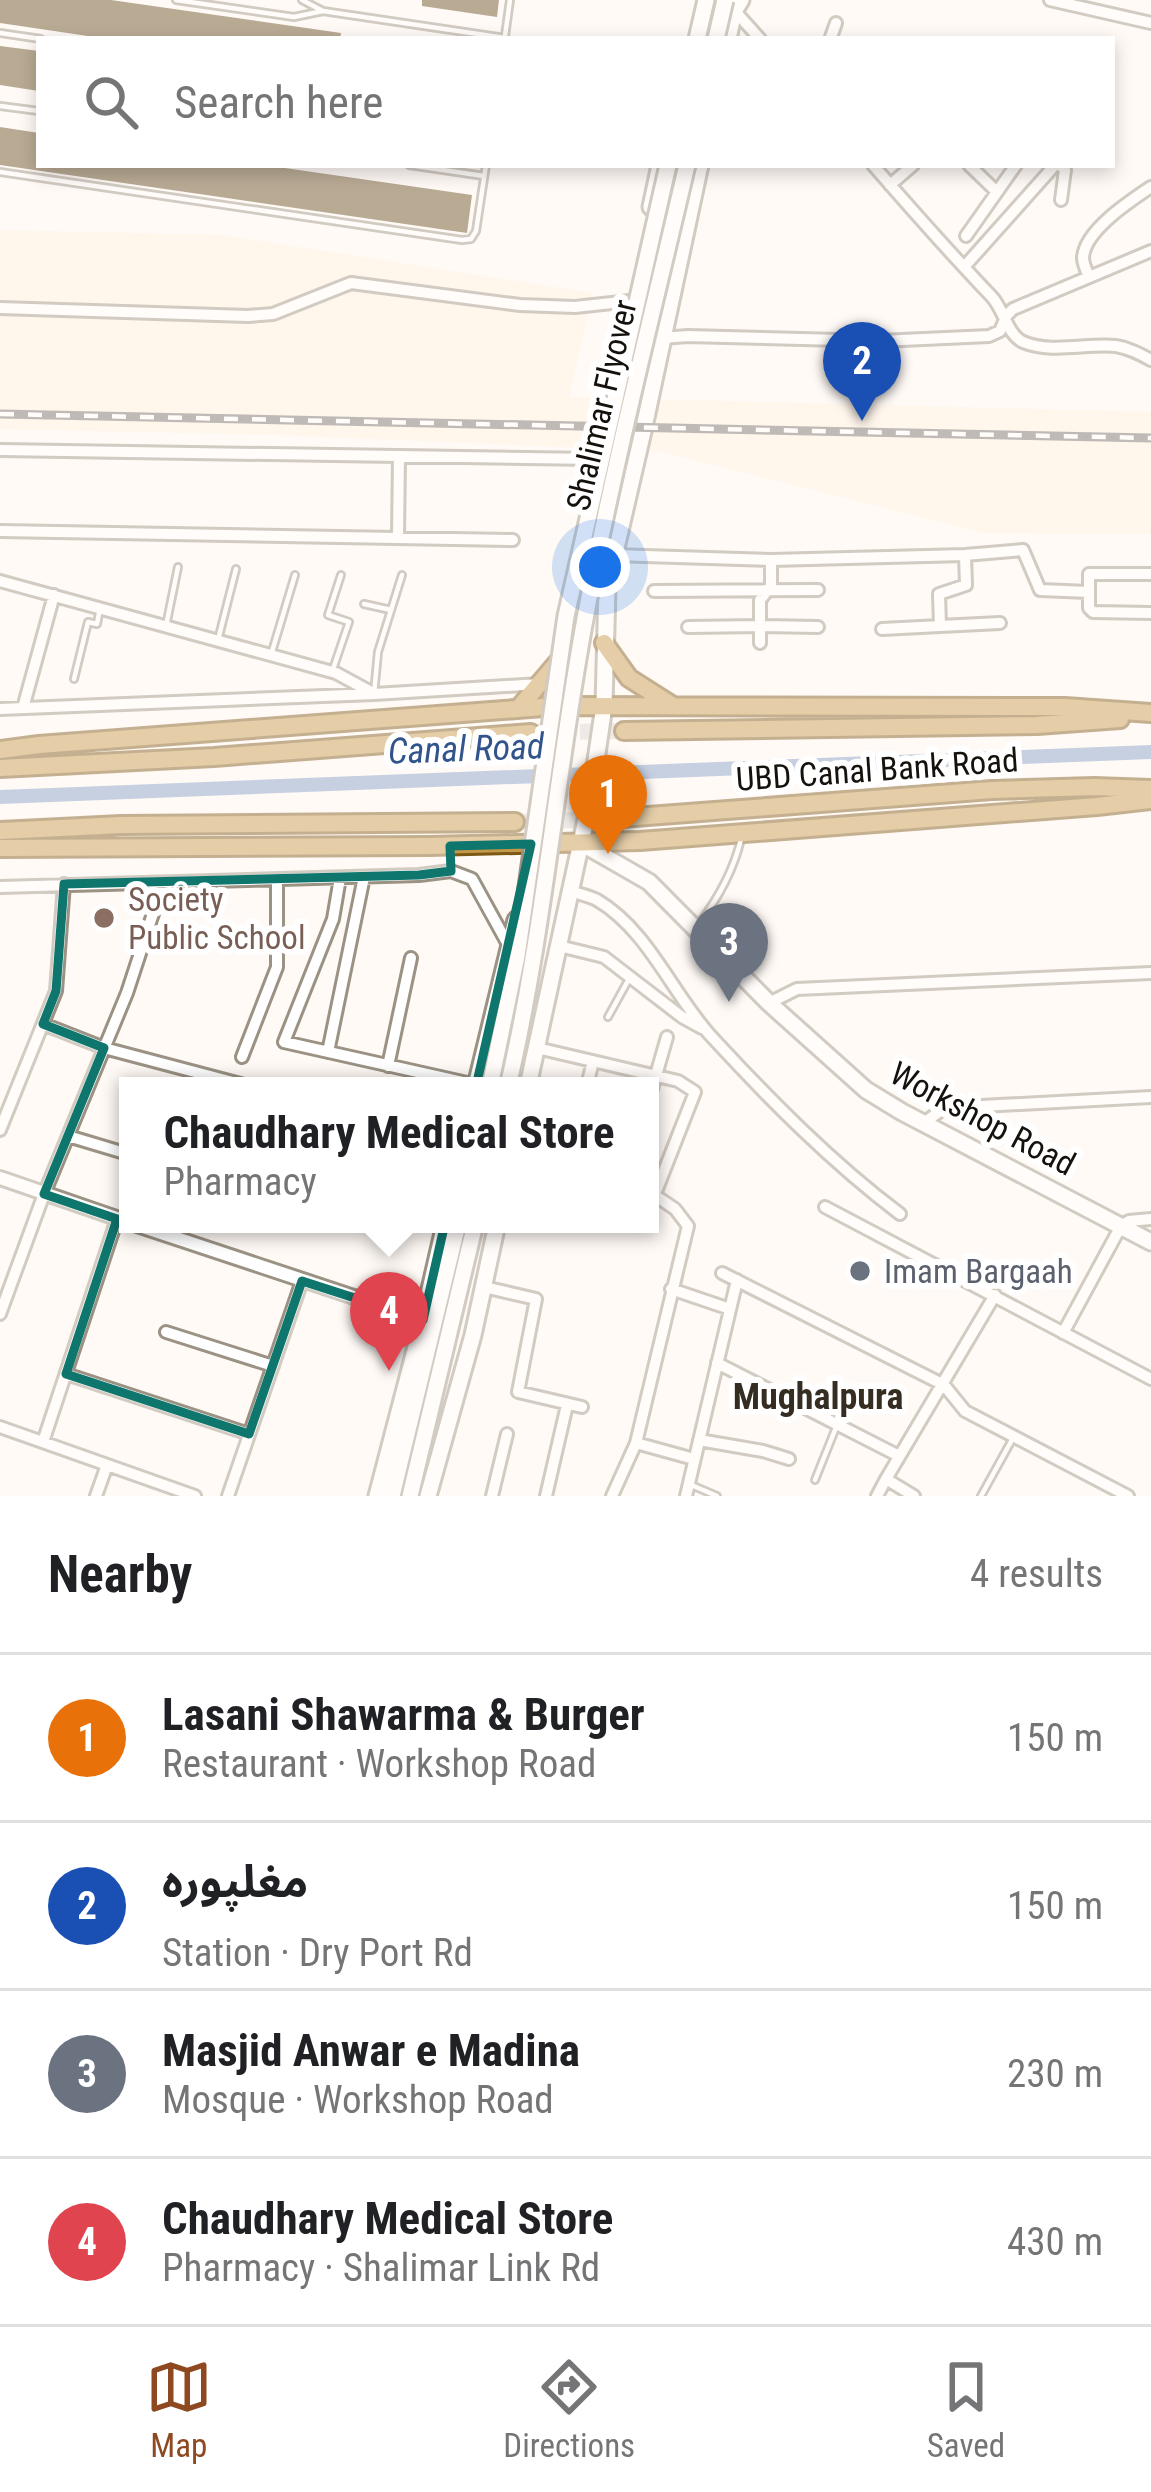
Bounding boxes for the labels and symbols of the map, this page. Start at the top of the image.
street label: Shalimar Flyover [558,296,645,514]
pin: 2 [823,322,901,421]
your location [570,537,630,597]
water label: Canal Road [387,725,546,773]
street label: UBD Canal Bank Road [735,740,1020,799]
pin: 1 [569,755,647,854]
place label: Society Public School [128,880,305,957]
pin: 3 [690,903,768,1002]
marker: Society Public School [91,905,117,931]
street label: Workshop Road [884,1053,1082,1183]
place label: Imam Bargaah [884,1252,1073,1291]
marker: Imam Bargaah [847,1258,873,1284]
pin: 4 [350,1272,428,1371]
district label: Mughalpura [733,1376,903,1418]

